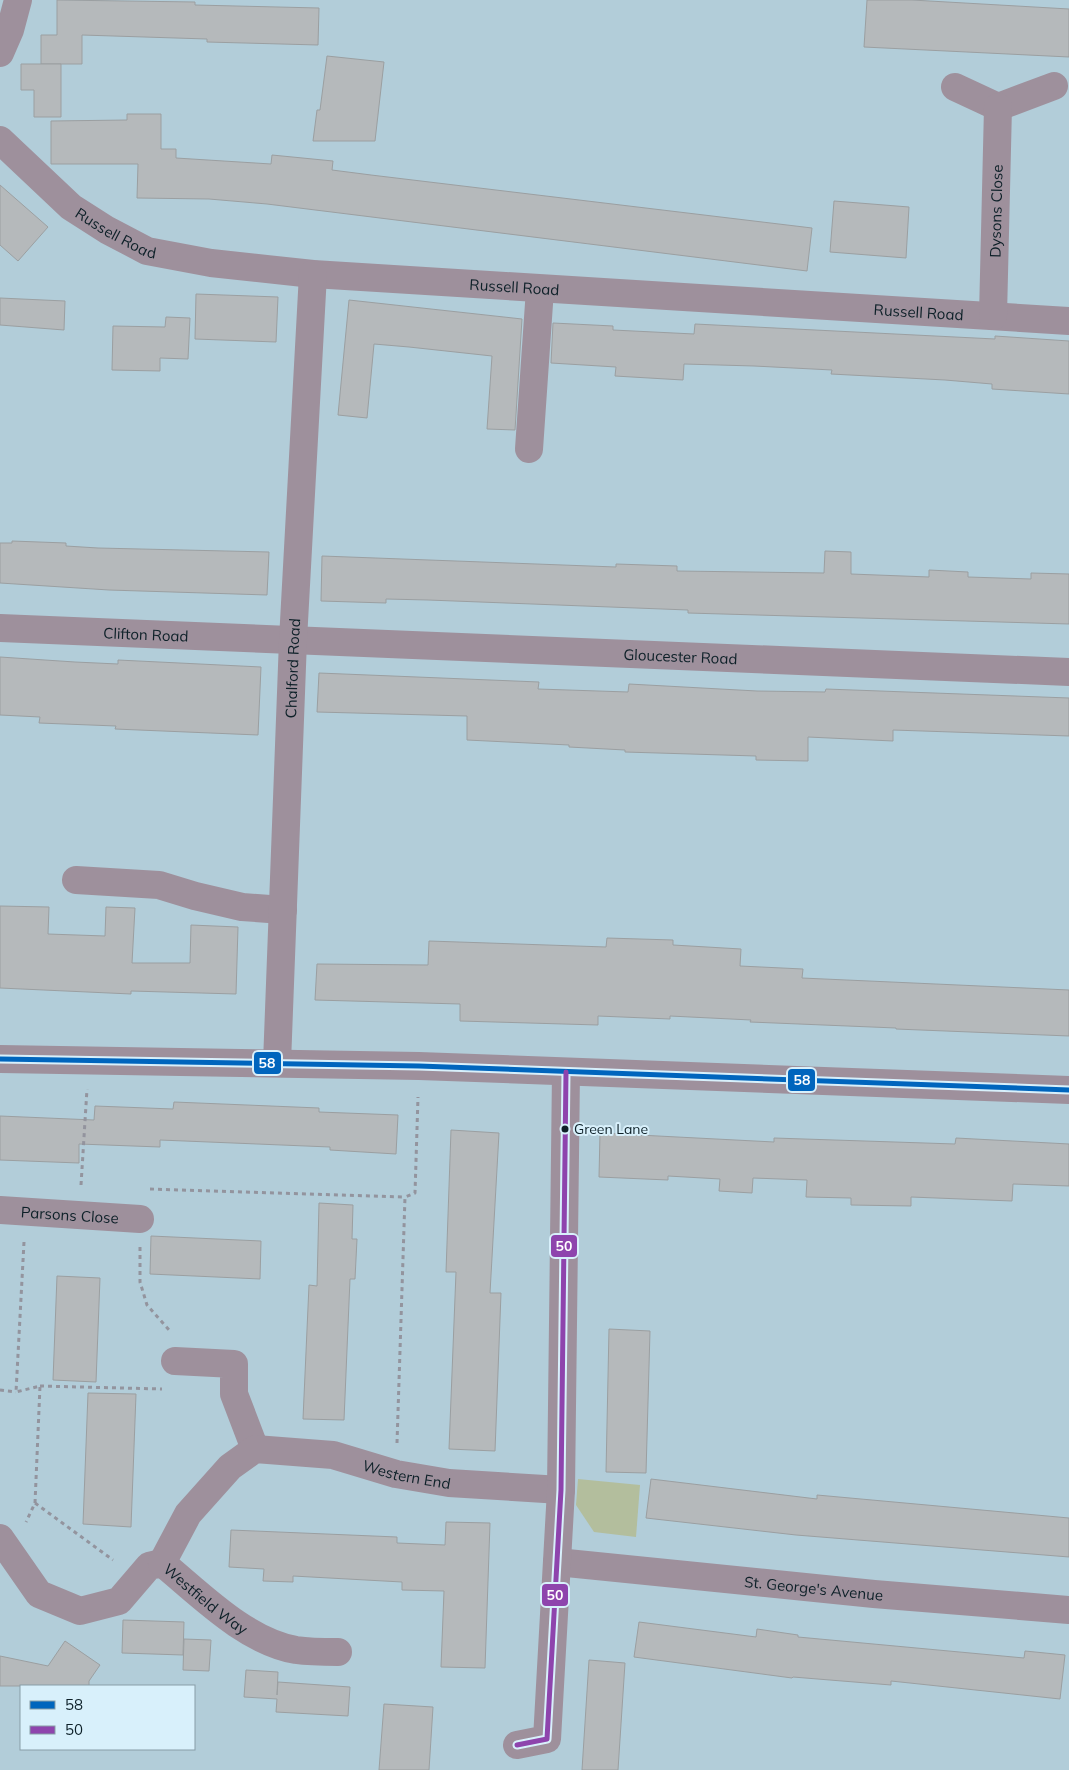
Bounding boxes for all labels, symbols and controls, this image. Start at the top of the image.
street label: Dysons Close [985,164,1006,258]
street label: Russell Road [72,203,158,262]
street label: Russell Road [469,274,560,299]
street label: Russell Road [873,299,964,324]
street label: Chalford Road [281,618,304,719]
street label: Clifton Road [103,623,189,645]
street label: Gloucester Road [623,644,738,668]
line badge: 58 [253,1051,282,1075]
text: 58 [259,1054,275,1072]
line badge: 58 [787,1068,816,1092]
text: 58 [794,1071,810,1089]
place label: Green Lane [574,1120,648,1138]
marker: Green Lane [560,1124,570,1134]
street label: Parsons Close [20,1202,119,1227]
line badge: 50 [550,1234,578,1258]
text: 50 [556,1237,572,1255]
street label: Western End [361,1455,452,1493]
street label: Westfield Way [160,1559,252,1638]
street label: St. George's Avenue [743,1571,884,1604]
line badge: 50 [541,1583,569,1607]
text: 50 [547,1586,563,1604]
legend [20,1685,195,1750]
text: 58 [65,1695,83,1714]
text: 50 [65,1720,83,1739]

